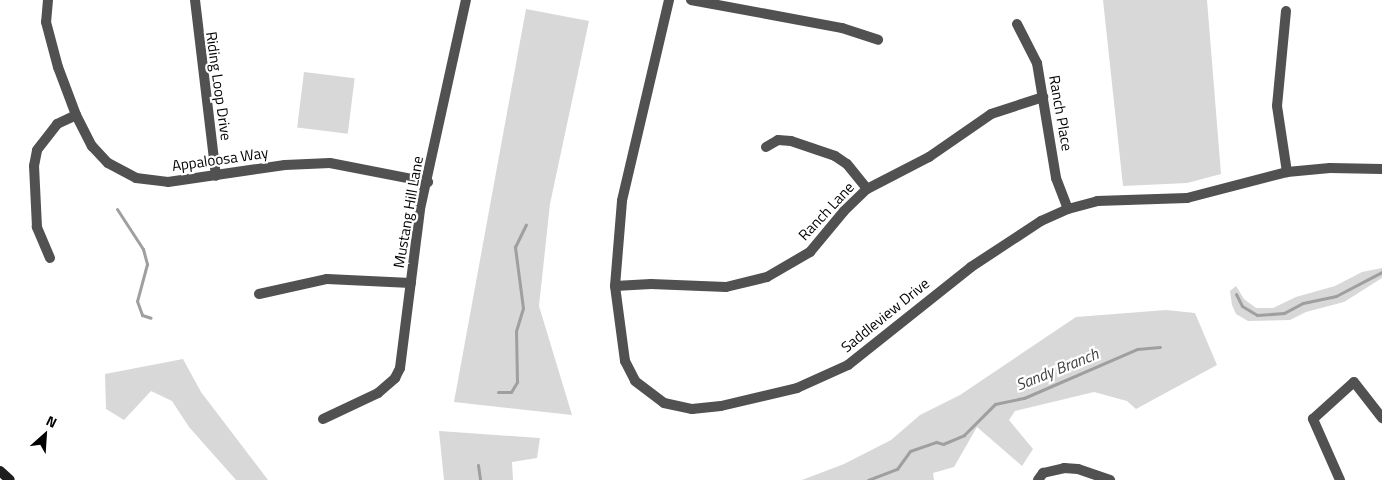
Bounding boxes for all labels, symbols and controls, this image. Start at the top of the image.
street label: Riding Loop Drive [202,30,236,142]
street label: Ranch Place [1045,74,1077,152]
street label: Appaloosa Way [171,143,269,175]
street label: Mustang Hill Lane [389,155,427,269]
street label: Ranch Lane [795,178,857,244]
street label: Saddleview Drive [837,274,933,356]
water label: Sandy Branch [1013,344,1101,394]
north arrow [20,410,70,460]
text: N [43,410,61,433]

